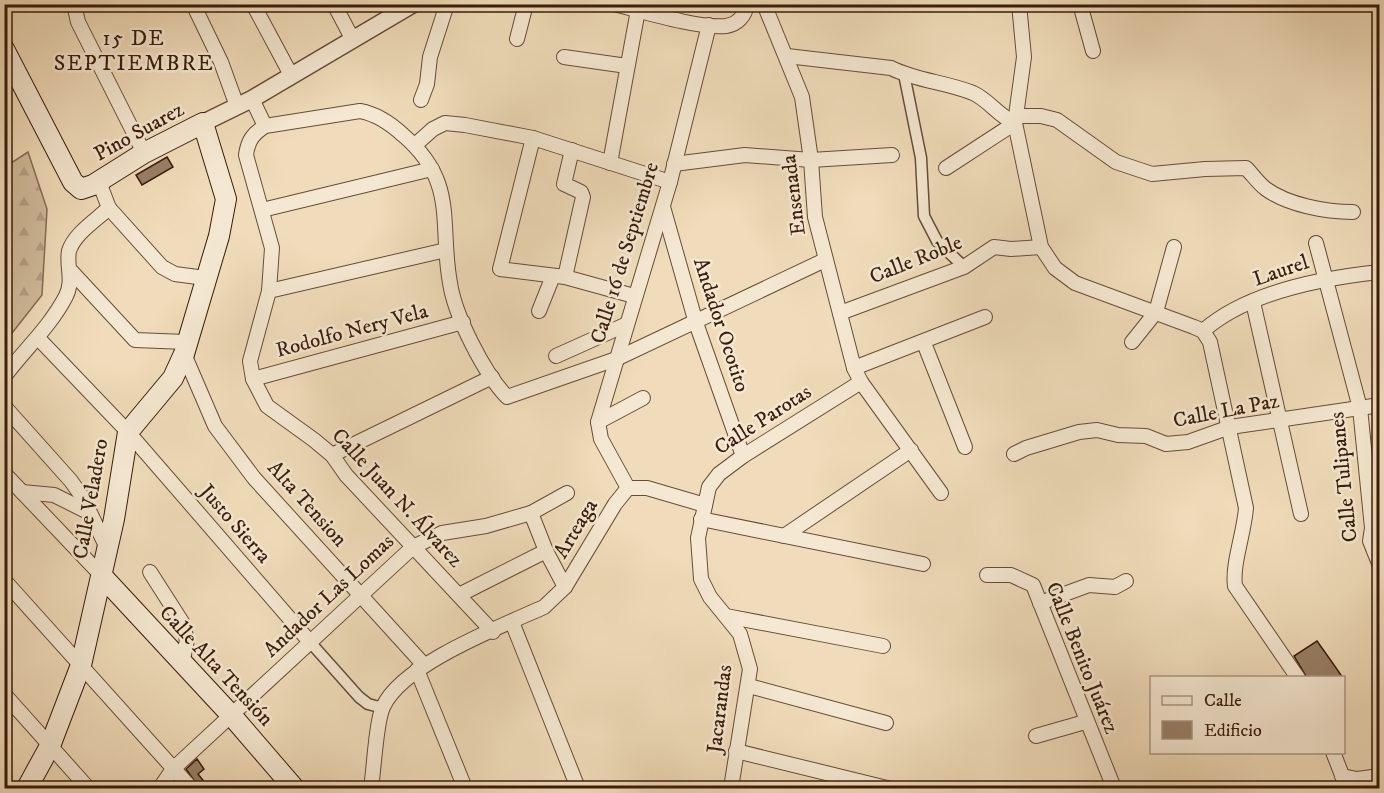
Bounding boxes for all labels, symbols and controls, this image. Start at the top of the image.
district label: 15 DE SEPTIEMBRE [54,25,214,77]
street label: Pino Suarez [89,97,189,167]
street label: Ensenada [776,153,812,237]
street label: Calle 16 de Septiembre [585,159,665,347]
street label: Calle Roble [866,230,966,290]
street label: Laurel [1250,249,1313,293]
street label: Andador Ocotito [687,255,755,395]
street label: Rodolfo Nery Vela [273,298,431,364]
street label: Calle Parotas [710,379,816,461]
street label: Calle La Paz [1171,388,1281,434]
street label: Calle Tulipanes [1324,411,1364,543]
street label: Calle Juan N. Álvarez [326,422,470,573]
street label: Calle Veladero [68,437,114,561]
street label: Alta Tension [262,456,352,552]
street label: Justo Sierra [192,478,276,569]
street label: Arteaga [548,495,604,563]
street label: Andador Las Lomas [258,529,400,663]
street label: Calle Benito Juárez [1040,578,1124,738]
street label: Calle Alta Tensión [153,600,279,732]
street label: Jacarandas [701,663,738,757]
legend [1150,676,1345,754]
text: Calle [1204,690,1242,712]
text: Edificio [1204,720,1262,742]

